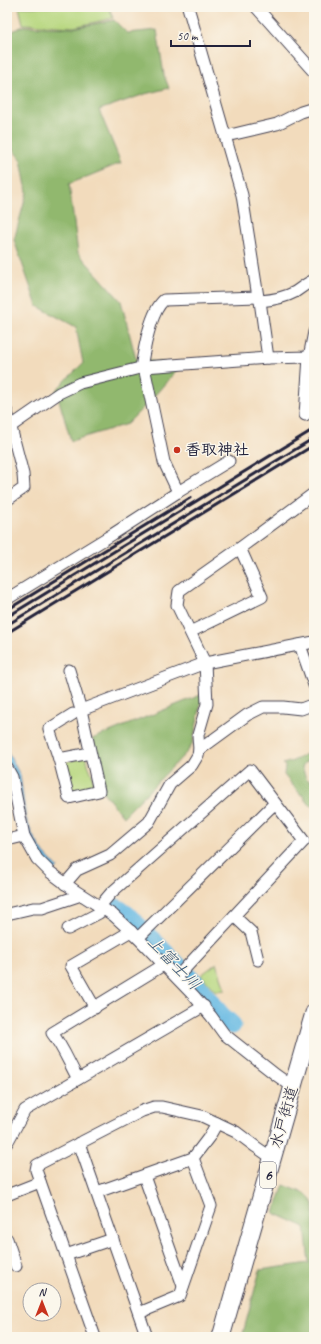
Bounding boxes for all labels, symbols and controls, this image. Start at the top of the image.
scale bar [171,22,250,48]
text: 50 m [177,28,199,44]
place label: 香取神社 [185,440,249,460]
marker: 香取神社 [172,445,182,455]
water label: 上富士川 [143,931,205,995]
street label: 水戸街道 [266,1083,302,1151]
road number: 6 [260,1162,276,1188]
north arrow [22,1282,62,1322]
text: N [39,1285,48,1299]

